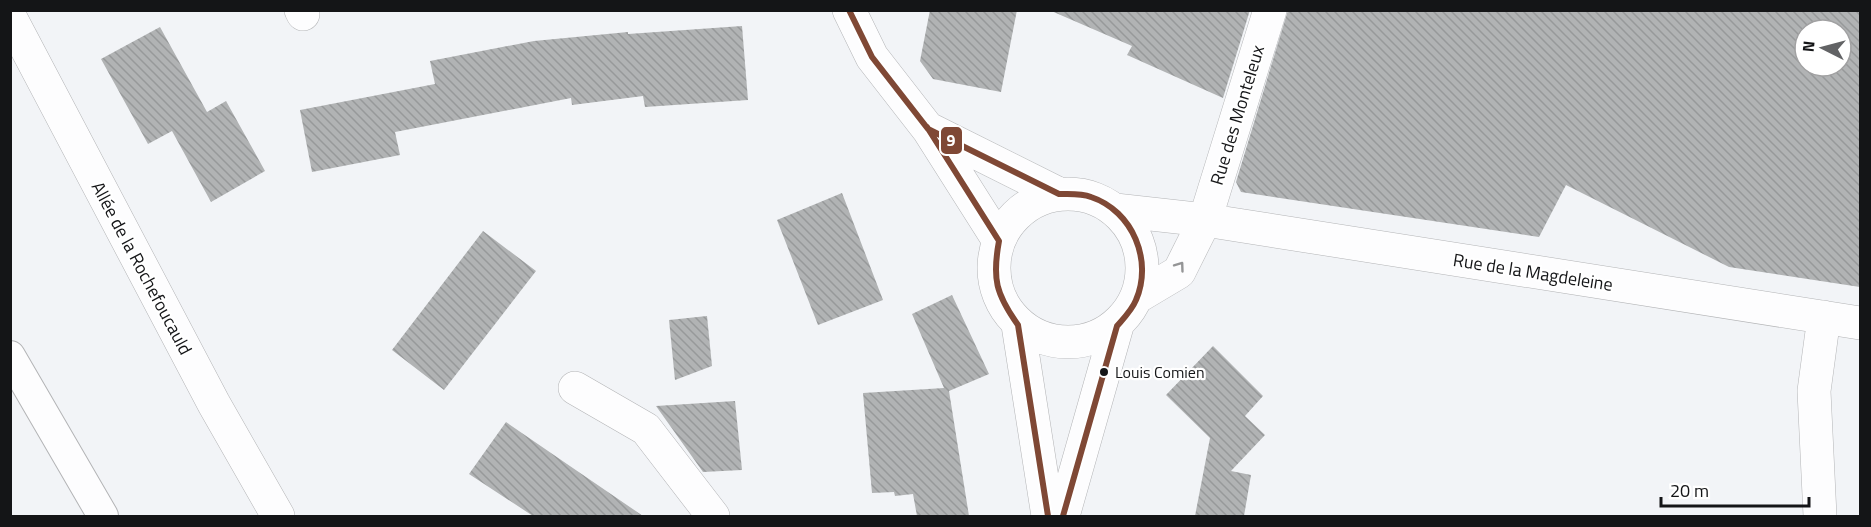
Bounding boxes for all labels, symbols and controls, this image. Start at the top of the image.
north arrow [1793,18,1853,78]
text: N [1796,40,1821,53]
street label: Rue des Monteleux [1203,42,1271,188]
line badge: 9 [940,126,963,155]
text: 9 [947,128,956,152]
street label: Allée de la Rochefoucauld [85,177,199,359]
street label: Rue de la Magdeleine [1451,246,1615,298]
one-way arrow [1173,262,1184,273]
place label: Louis Comien [1115,360,1205,384]
marker: Louis Comien [1098,366,1110,378]
scale bar [1661,470,1810,508]
text: 20 m [1670,477,1709,504]

